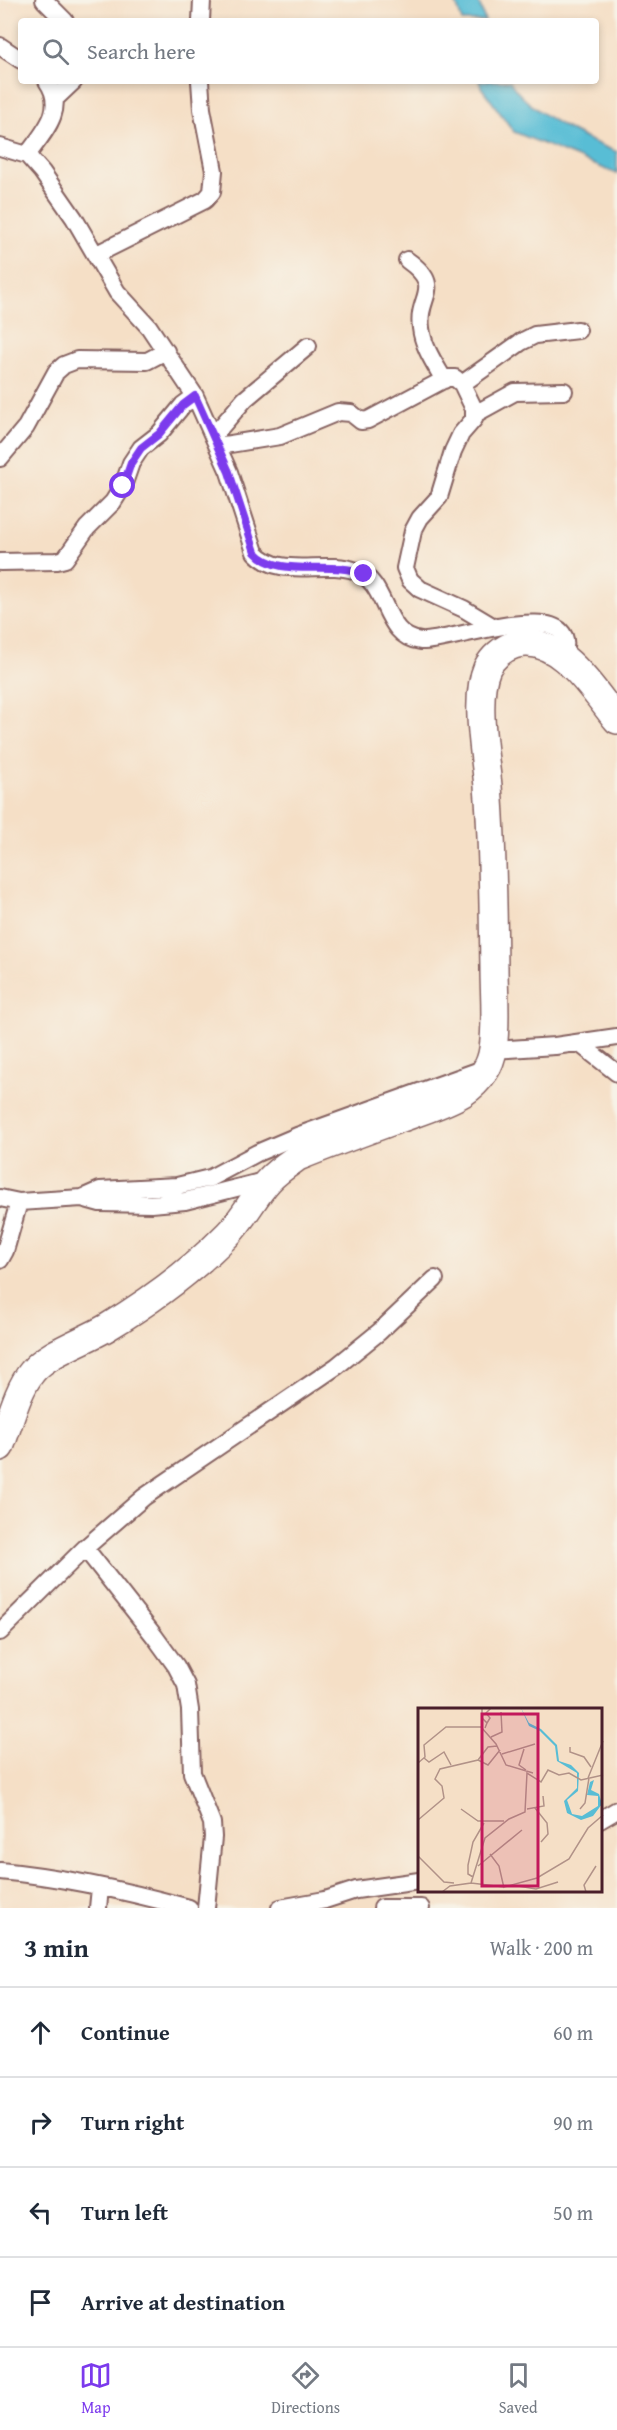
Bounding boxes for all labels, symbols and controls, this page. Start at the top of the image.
search box [18,18,599,84]
icon: search [39,35,72,68]
text: Search here [87,35,196,67]
route start [109,472,135,498]
route end [350,560,376,586]
inset map [418,1708,602,1893]
text: 3 min [24,1928,89,1967]
text: Walk · 200 m [490,1933,593,1962]
icon: ahead [24,2016,57,2049]
text: Continue [81,2016,170,2048]
text: 60 m [553,2018,593,2047]
icon: right [24,2106,57,2139]
text: Turn right [81,2106,184,2138]
text: 90 m [553,2108,593,2137]
icon: left [24,2196,57,2229]
text: Turn left [81,2196,168,2228]
text: 50 m [553,2198,593,2227]
icon: arrive [24,2286,57,2319]
text: Arrive at destination [81,2286,285,2318]
tab: Map [79,2359,112,2419]
tab: Directions [271,2359,340,2419]
tab: Saved [499,2359,538,2419]

